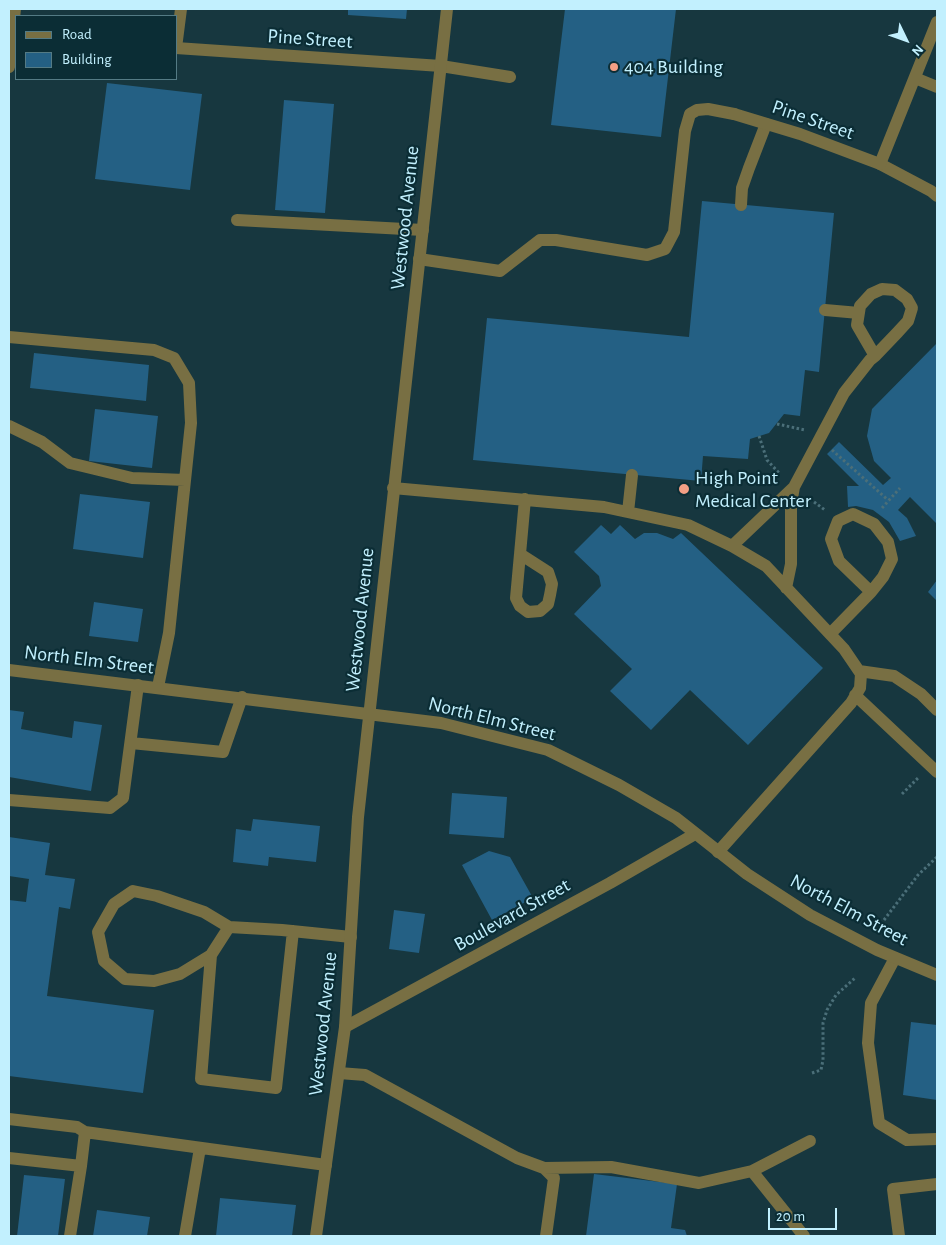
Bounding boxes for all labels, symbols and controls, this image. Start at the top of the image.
legend [15,15,178,80]
north arrow [881,15,931,65]
street label: Pine Street [267,24,353,54]
text: Road [62,27,92,42]
text: N [909,42,926,58]
text: Building [62,52,112,67]
place label: 404 Building [624,55,723,79]
marker: 404 Building [608,61,620,73]
street label: Pine Street [769,95,857,145]
street label: Westwood Avenue [385,145,425,291]
place label: High Point Medical Center [695,466,811,513]
marker: High Point Medical Center [677,482,691,496]
street label: Westwood Avenue [340,547,380,693]
street label: North Elm Street [23,640,155,680]
street label: North Elm Street [426,692,558,746]
street label: North Elm Street [786,869,912,951]
street label: Boulevard Street [450,873,574,957]
street label: Westwood Avenue [303,951,343,1097]
scale bar [771,1198,840,1230]
text: 20 m [776,1209,805,1224]

